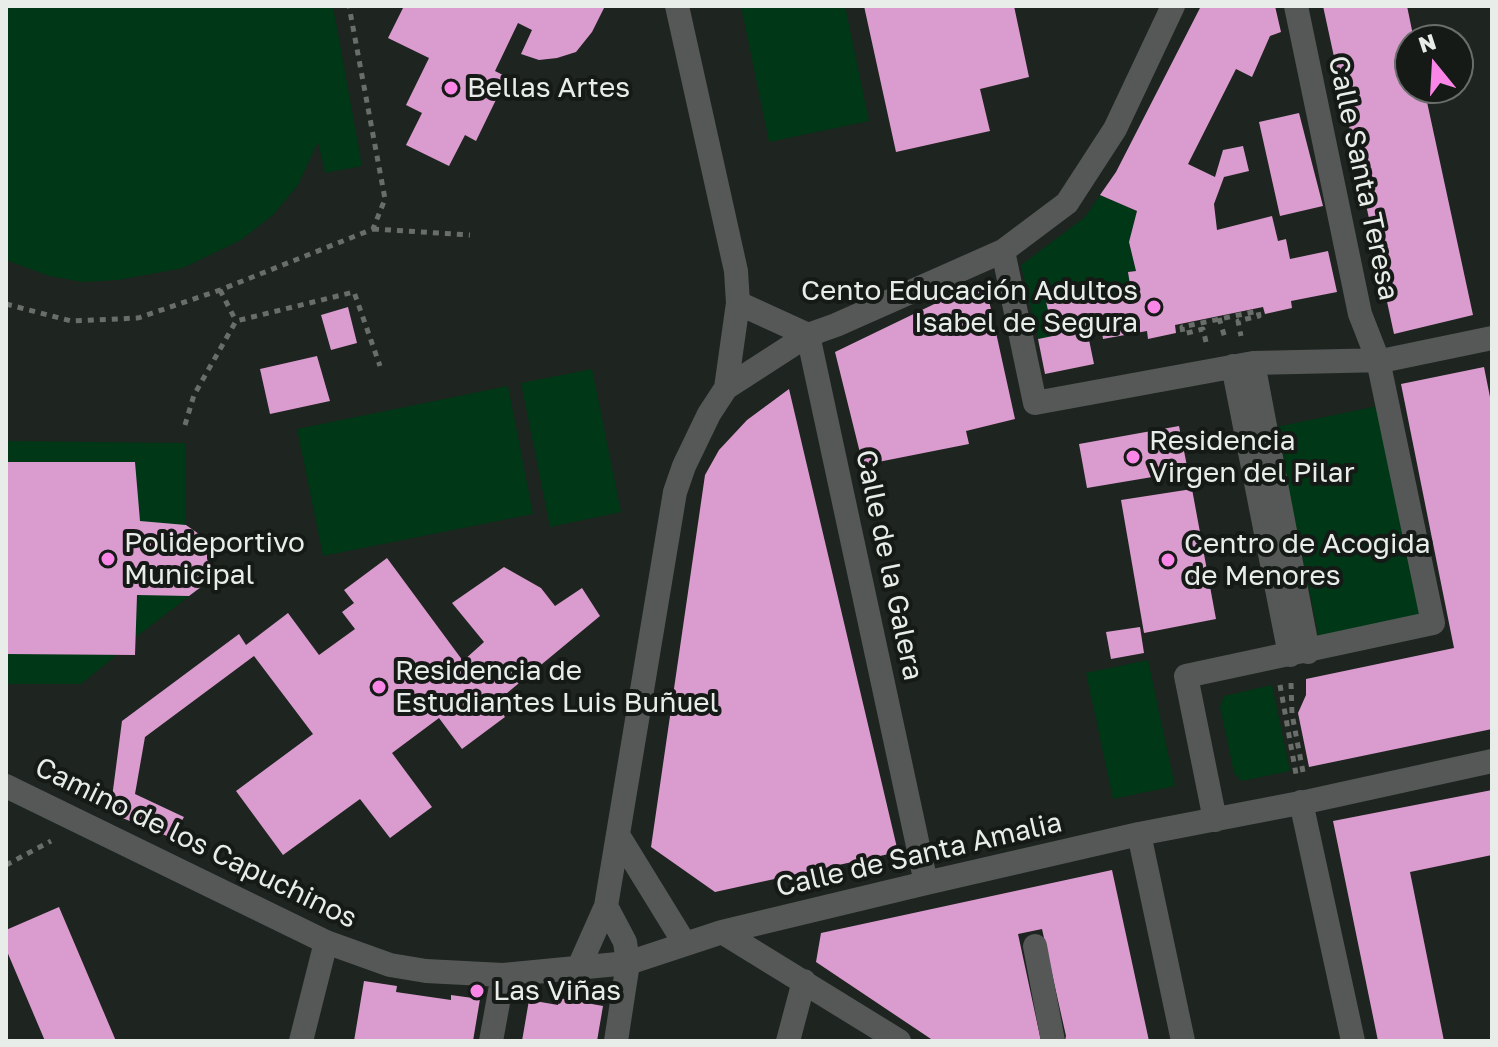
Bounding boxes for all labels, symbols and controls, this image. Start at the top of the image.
north arrow [1394,24,1474,104]
text: N [1415,27,1439,58]
street label: Calle Santa Teresa [1321,53,1405,303]
place label: Bellas Artes [467,71,630,105]
marker: Bellas Artes [442,79,460,97]
place label: Cento Educación Adultos Isabel de Segura [801,274,1138,340]
marker: Cento Educación Adultos Isabel de Segura [1145,298,1163,316]
place label: Residencia Virgen del Pilar [1149,424,1355,490]
street label: Calle de la Galera [848,447,930,683]
marker: Residencia Virgen del Pilar [1124,448,1142,466]
place label: Polideportivo Municipal [124,526,305,592]
place label: Centro de Acogida de Menores [1184,527,1431,593]
marker: Polideportivo Municipal [99,550,117,568]
marker: Centro de Acogida de Menores [1159,551,1177,569]
place label: Residencia de Estudiantes Luis Buñuel [395,654,719,720]
marker: Residencia de Estudiantes Luis Buñuel [370,678,388,696]
street label: Camino de los Capuchinos [30,750,362,936]
street label: Calle de Santa Amalia [773,806,1065,904]
place label: Las Viñas [493,974,621,1008]
marker: Las Viñas [468,982,486,1000]

